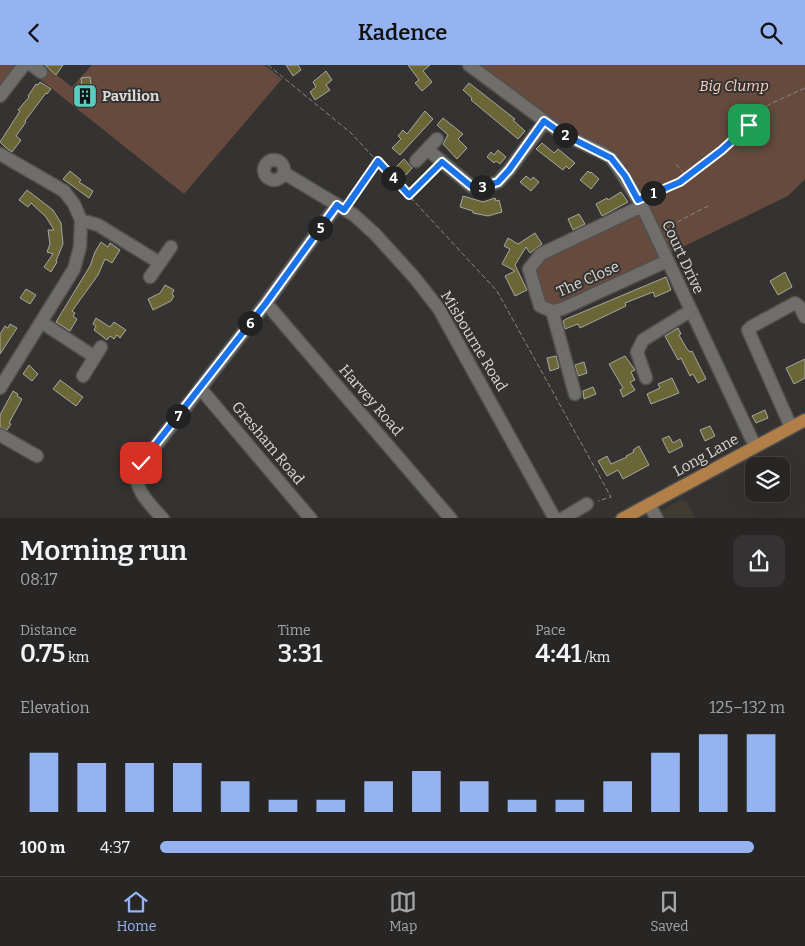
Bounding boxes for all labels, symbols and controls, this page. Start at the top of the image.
icon: back [20,19,48,47]
text: Kadence [358,19,447,46]
icon: search [757,19,785,47]
park label: Big Clump [699,77,769,95]
building icon: Pavilion [72,83,98,109]
place label: Pavilion [102,87,160,105]
pin [728,104,770,146]
icon: arrive [735,111,763,139]
pin: 2 [552,123,578,147]
text: 2 [562,127,569,144]
pin: 4 [380,165,406,191]
text: 4 [389,170,398,187]
pin: 3 [470,175,494,199]
text: 3 [478,179,487,196]
pin: 1 [640,181,666,205]
text: 1 [650,185,657,202]
pin: 5 [308,215,332,241]
street label: Court Drive [658,217,708,297]
text: 5 [317,220,324,237]
street label: The Close [554,257,622,301]
street label: Misbourne Road [437,287,511,395]
pin: 6 [238,311,262,335]
text: 6 [246,315,255,332]
street label: Harvey Road [335,361,407,439]
street label: Gresham Road [228,398,308,488]
pin: 7 [166,403,190,429]
text: 7 [175,408,182,425]
street label: Long Lane [670,430,742,480]
pin [120,442,162,484]
icon: check [127,449,155,477]
map controls [745,457,790,502]
button: layers [745,457,790,502]
text: Morning run [20,534,187,567]
button: share [733,535,785,587]
text: 08:17 [20,570,58,589]
text: Distance [20,622,77,639]
text: Time [278,622,311,639]
text: Pace [535,622,566,639]
text: 0.75 [20,639,65,669]
text: 3:31 [278,639,323,669]
text: 4:41 [535,639,582,669]
text: km [65,649,89,666]
text: /km [582,649,610,666]
text: Elevation [20,698,90,717]
text: 125–132 m [709,698,785,717]
text: 100 m [20,838,65,857]
text: 4:37 [100,838,130,857]
tab: Home [116,888,156,935]
tab: Map [389,888,417,935]
tab: Saved [650,888,689,935]

